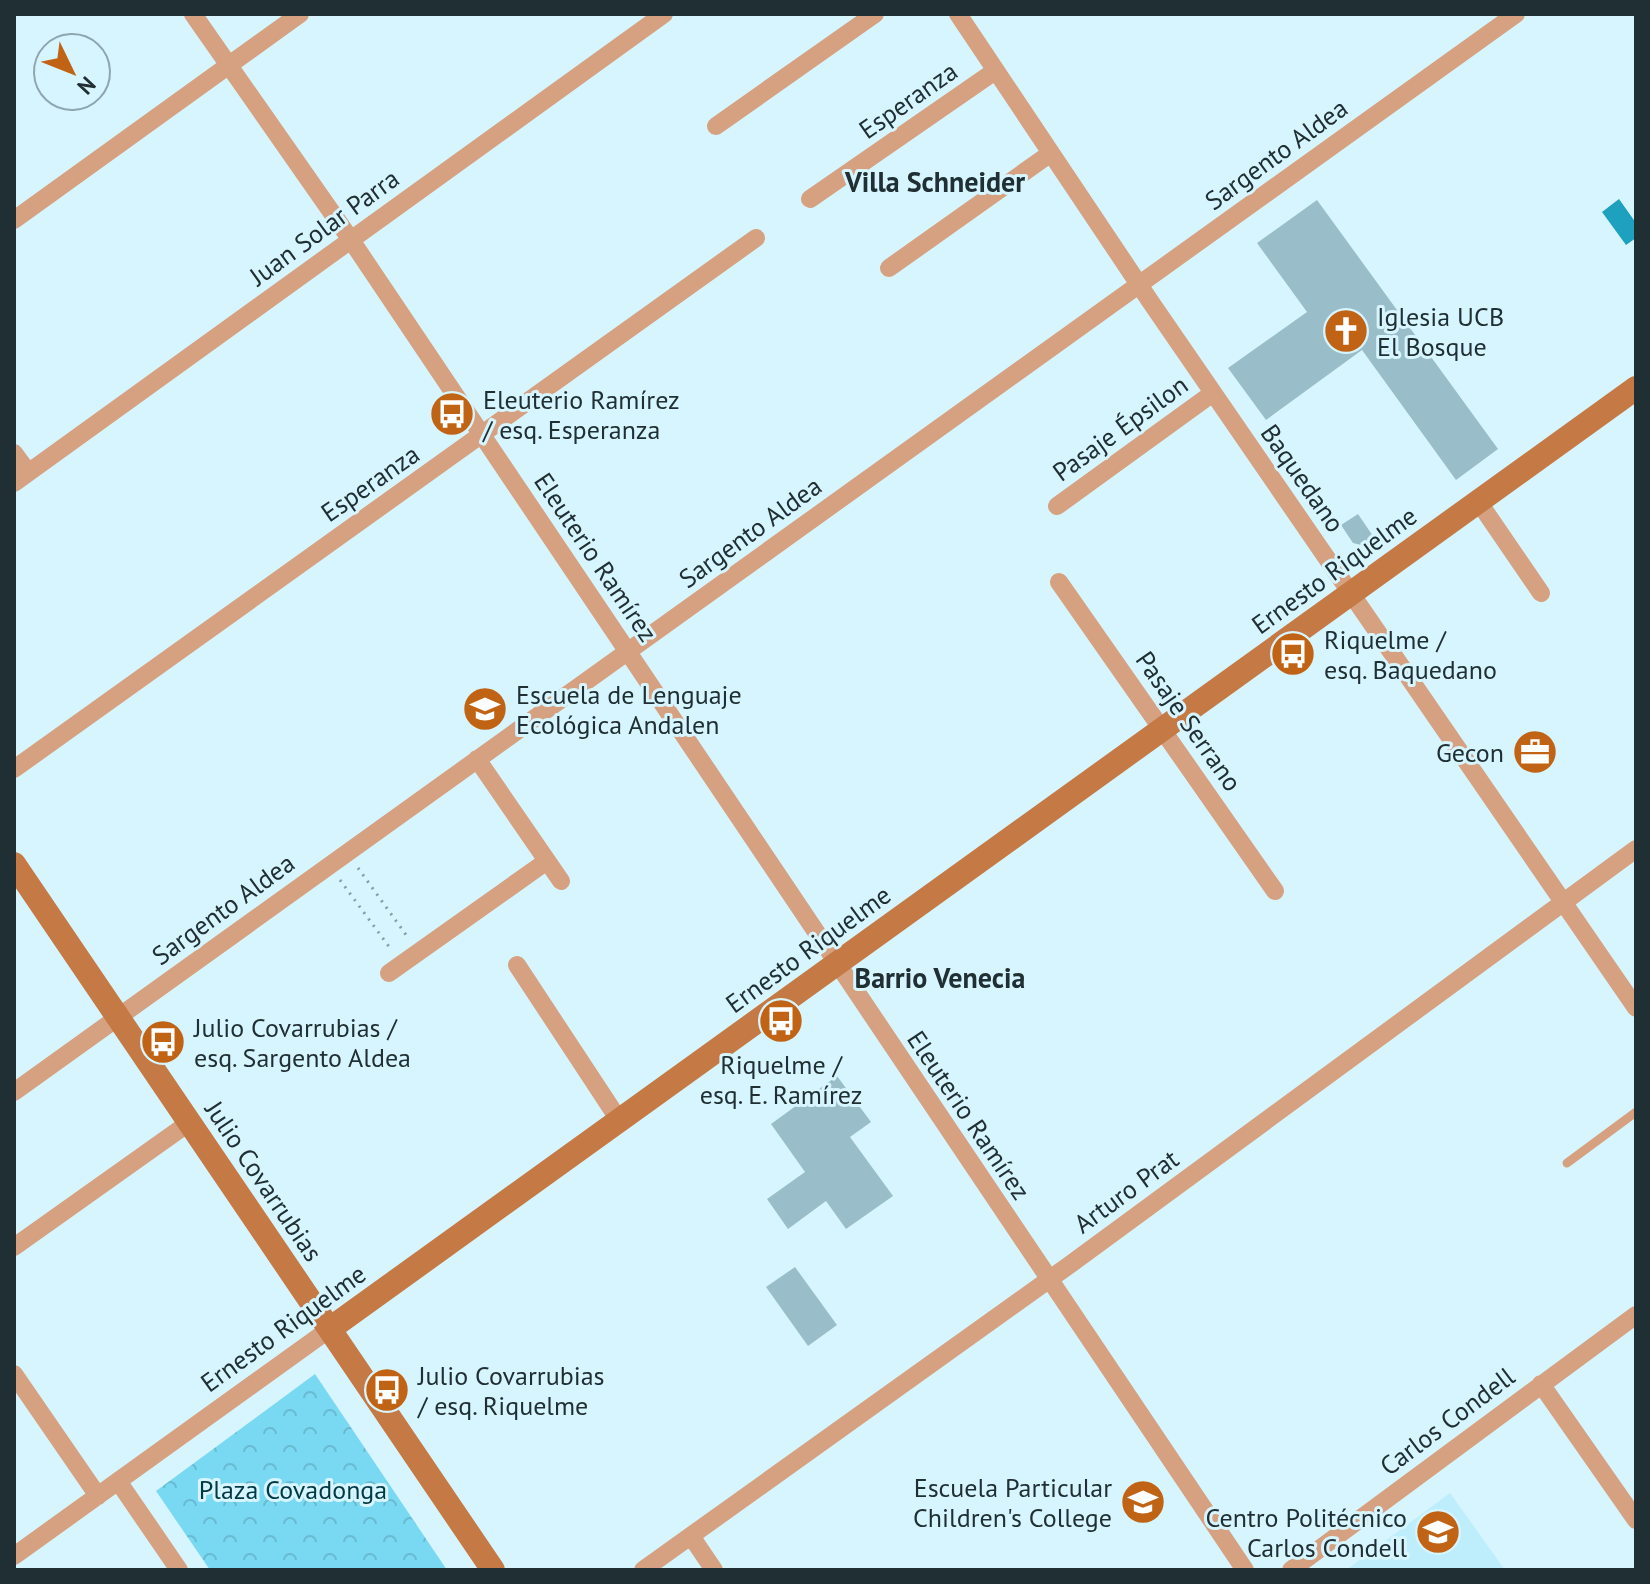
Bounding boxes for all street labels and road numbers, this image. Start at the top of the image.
street label: Esperanza [852,54,964,146]
street label: Sargento Aldea [1198,91,1354,217]
street label: Juan Solar Parra [242,162,405,293]
street label: Pasaje Épsilon [1046,368,1194,488]
street label: Baquedano [1254,418,1352,538]
street label: Esperanza [314,437,426,529]
street label: Eleuterio Ramírez [527,466,665,648]
street label: Sargento Aldea [672,469,828,595]
street label: Ernesto Riquelme [1245,499,1423,641]
street label: Pasaje Serrano [1129,645,1249,797]
street label: Sargento Aldea [145,846,301,972]
street label: Ernesto Riquelme [719,878,897,1020]
street label: Eleuterio Ramírez [900,1024,1038,1206]
street label: Julio Covarrubias [198,1094,330,1268]
street label: Arturo Prat [1067,1142,1185,1240]
street label: Ernesto Riquelme [194,1257,372,1399]
street label: Carlos Condell [1373,1359,1521,1482]

